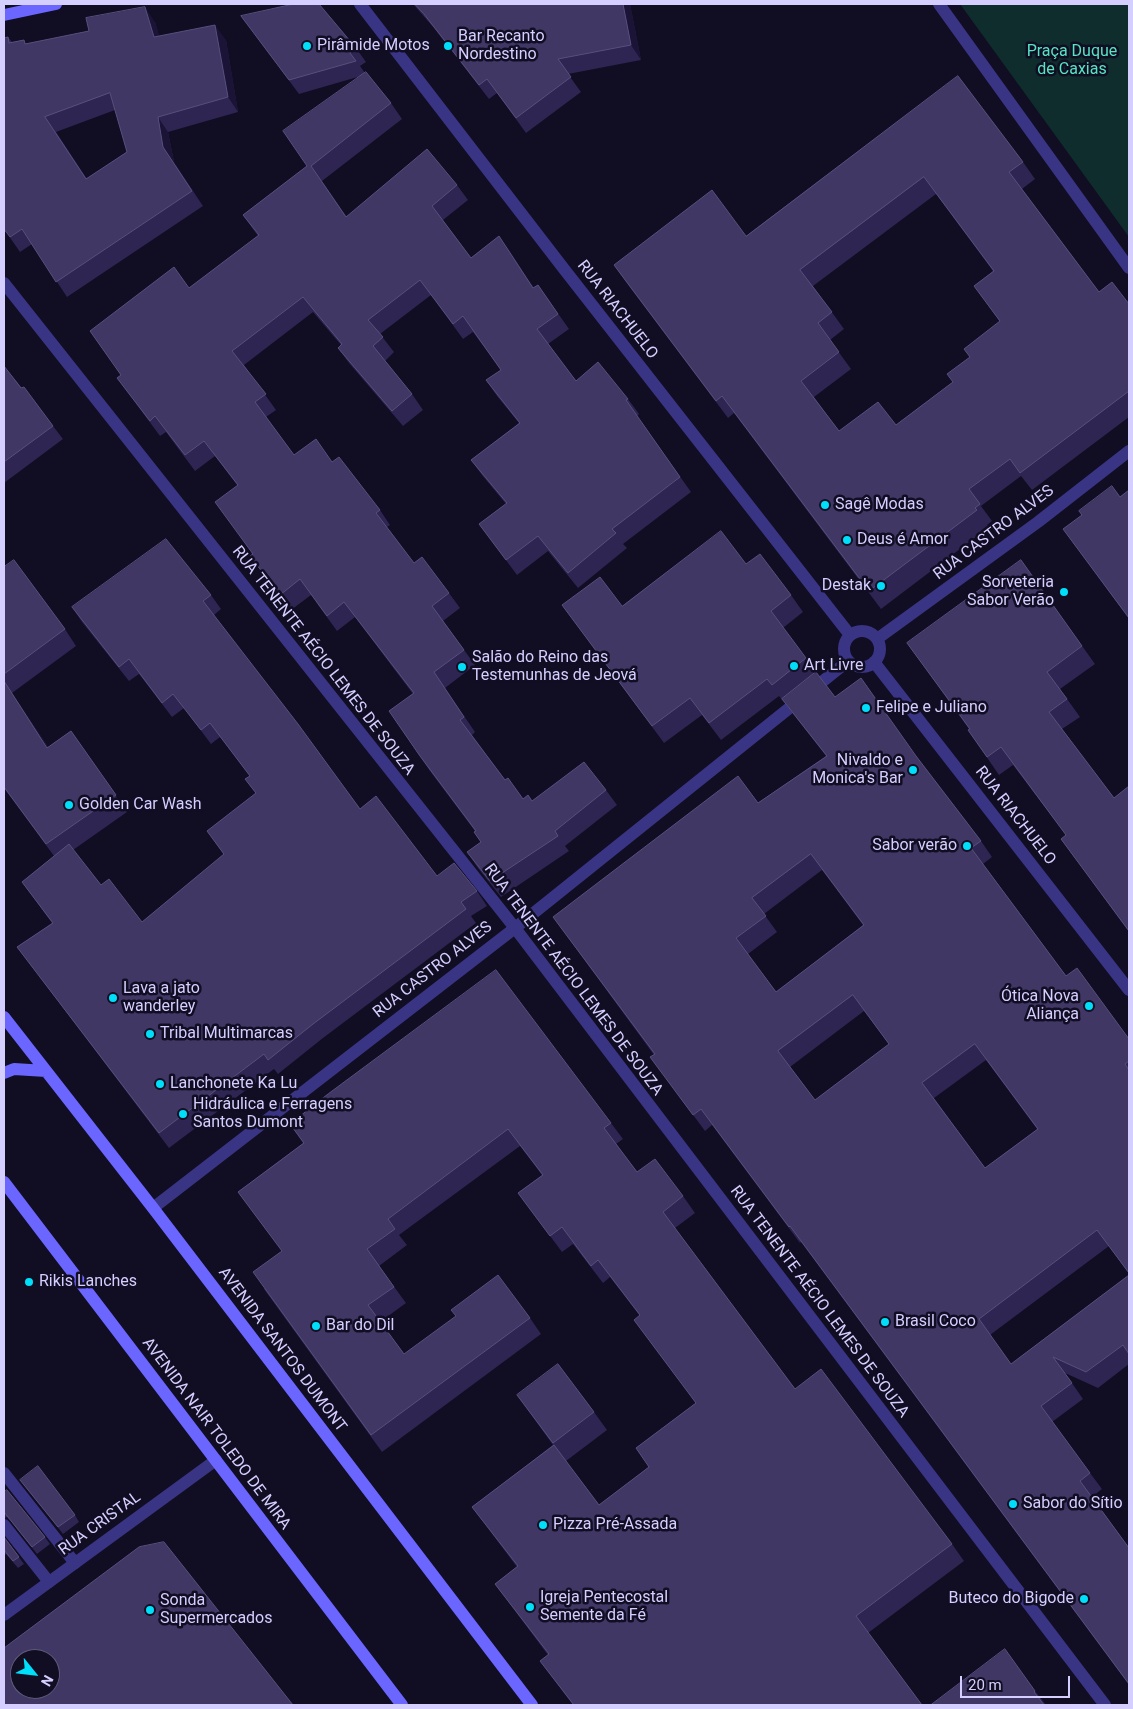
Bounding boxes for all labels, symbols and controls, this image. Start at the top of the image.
place label: Bar Recanto Nordestino [458,27,545,65]
place label: Pirâmide Motos [317,36,430,56]
marker: Pirâmide Motos [301,40,313,52]
marker: Bar Recanto Nordestino [442,40,454,52]
park label: Praça Duque de Caxias [1027,42,1117,80]
street label: RUA RIACHUELO [573,257,661,363]
street label: RUA CASTRO ALVES [930,481,1058,585]
place label: Sagê Modas [835,495,924,515]
marker: Sagê Modas [819,499,831,511]
place label: Deus é Amor [857,530,949,550]
marker: Deus é Amor [841,534,853,546]
street label: RUA TENENTE AÉCIO LEMES DE SOUZA [228,543,418,779]
place label: Sorveteria Sabor Verão [967,573,1054,611]
place label: Destak [822,576,871,596]
marker: Destak [875,580,887,592]
marker: Sorveteria Sabor Verão [1058,586,1070,598]
place label: Salão do Reino das Testemunhas de Jeová [472,648,637,686]
place label: Art Livre [804,656,863,676]
marker: Art Livre [788,660,800,672]
marker: Salão do Reino das Testemunhas de Jeová [456,661,468,673]
place label: Felipe e Juliano [876,698,987,718]
marker: Felipe e Juliano [860,702,872,714]
place label: Nivaldo e Monica's Bar [812,751,903,789]
street label: RUA RIACHUELO [971,763,1059,869]
marker: Nivaldo e Monica's Bar [907,764,919,776]
place label: Golden Car Wash [79,795,201,815]
marker: Golden Car Wash [63,799,75,811]
place label: Sabor verão [872,836,957,856]
marker: Sabor verão [961,840,973,852]
street label: RUA TENENTE AÉCIO LEMES DE SOUZA [479,860,667,1100]
street label: RUA CASTRO ALVES [370,918,496,1022]
place label: Lava a jato wanderley [123,979,200,1017]
place label: Ótica Nova Aliança [1001,987,1079,1025]
marker: Lava a jato wanderley [107,992,119,1004]
marker: Ótica Nova Aliança [1083,1000,1095,1012]
place label: Tribal Multimarcas [160,1024,293,1044]
marker: Tribal Multimarcas [144,1028,156,1040]
place label: Lanchonete Ka Lu [170,1074,297,1094]
marker: Lanchonete Ka Lu [154,1078,166,1090]
place label: Hidráulica e Ferragens Santos Dumont [193,1095,352,1133]
marker: Hidráulica e Ferragens Santos Dumont [177,1108,189,1120]
street label: RUA TENENTE AÉCIO LEMES DE SOUZA [725,1182,913,1422]
street label: AVENIDA SANTOS DUMONT [214,1264,350,1436]
place label: Rikis Lanches [39,1272,137,1292]
marker: Rikis Lanches [23,1276,35,1288]
place label: Brasil Coco [895,1312,976,1332]
place label: Bar do Dil [326,1316,394,1336]
marker: Brasil Coco [879,1316,891,1328]
marker: Bar do Dil [310,1320,322,1332]
street label: AVENIDA NAIR TOLEDO DE MIRA [137,1334,295,1534]
street label: RUA CRISTAL [55,1488,145,1560]
place label: Sabor do Sítio [1023,1494,1123,1514]
marker: Sabor do Sítio [1007,1498,1019,1510]
place label: Pizza Pré-Assada [553,1515,677,1535]
marker: Pizza Pré-Assada [537,1519,549,1531]
place label: Igreja Pentecostal Semente da Fé [540,1588,668,1626]
place label: Buteco do Bigode [948,1589,1074,1609]
place label: Sonda Supermercados [160,1591,272,1629]
marker: Buteco do Bigode [1078,1593,1090,1605]
marker: Igreja Pentecostal Semente da Fé [524,1601,536,1613]
marker: Sonda Supermercados [144,1604,156,1616]
north arrow [10,1649,60,1699]
scale bar [963,1666,1073,1698]
text: N [38,1673,57,1689]
text: 20 m [968,1676,1002,1694]

